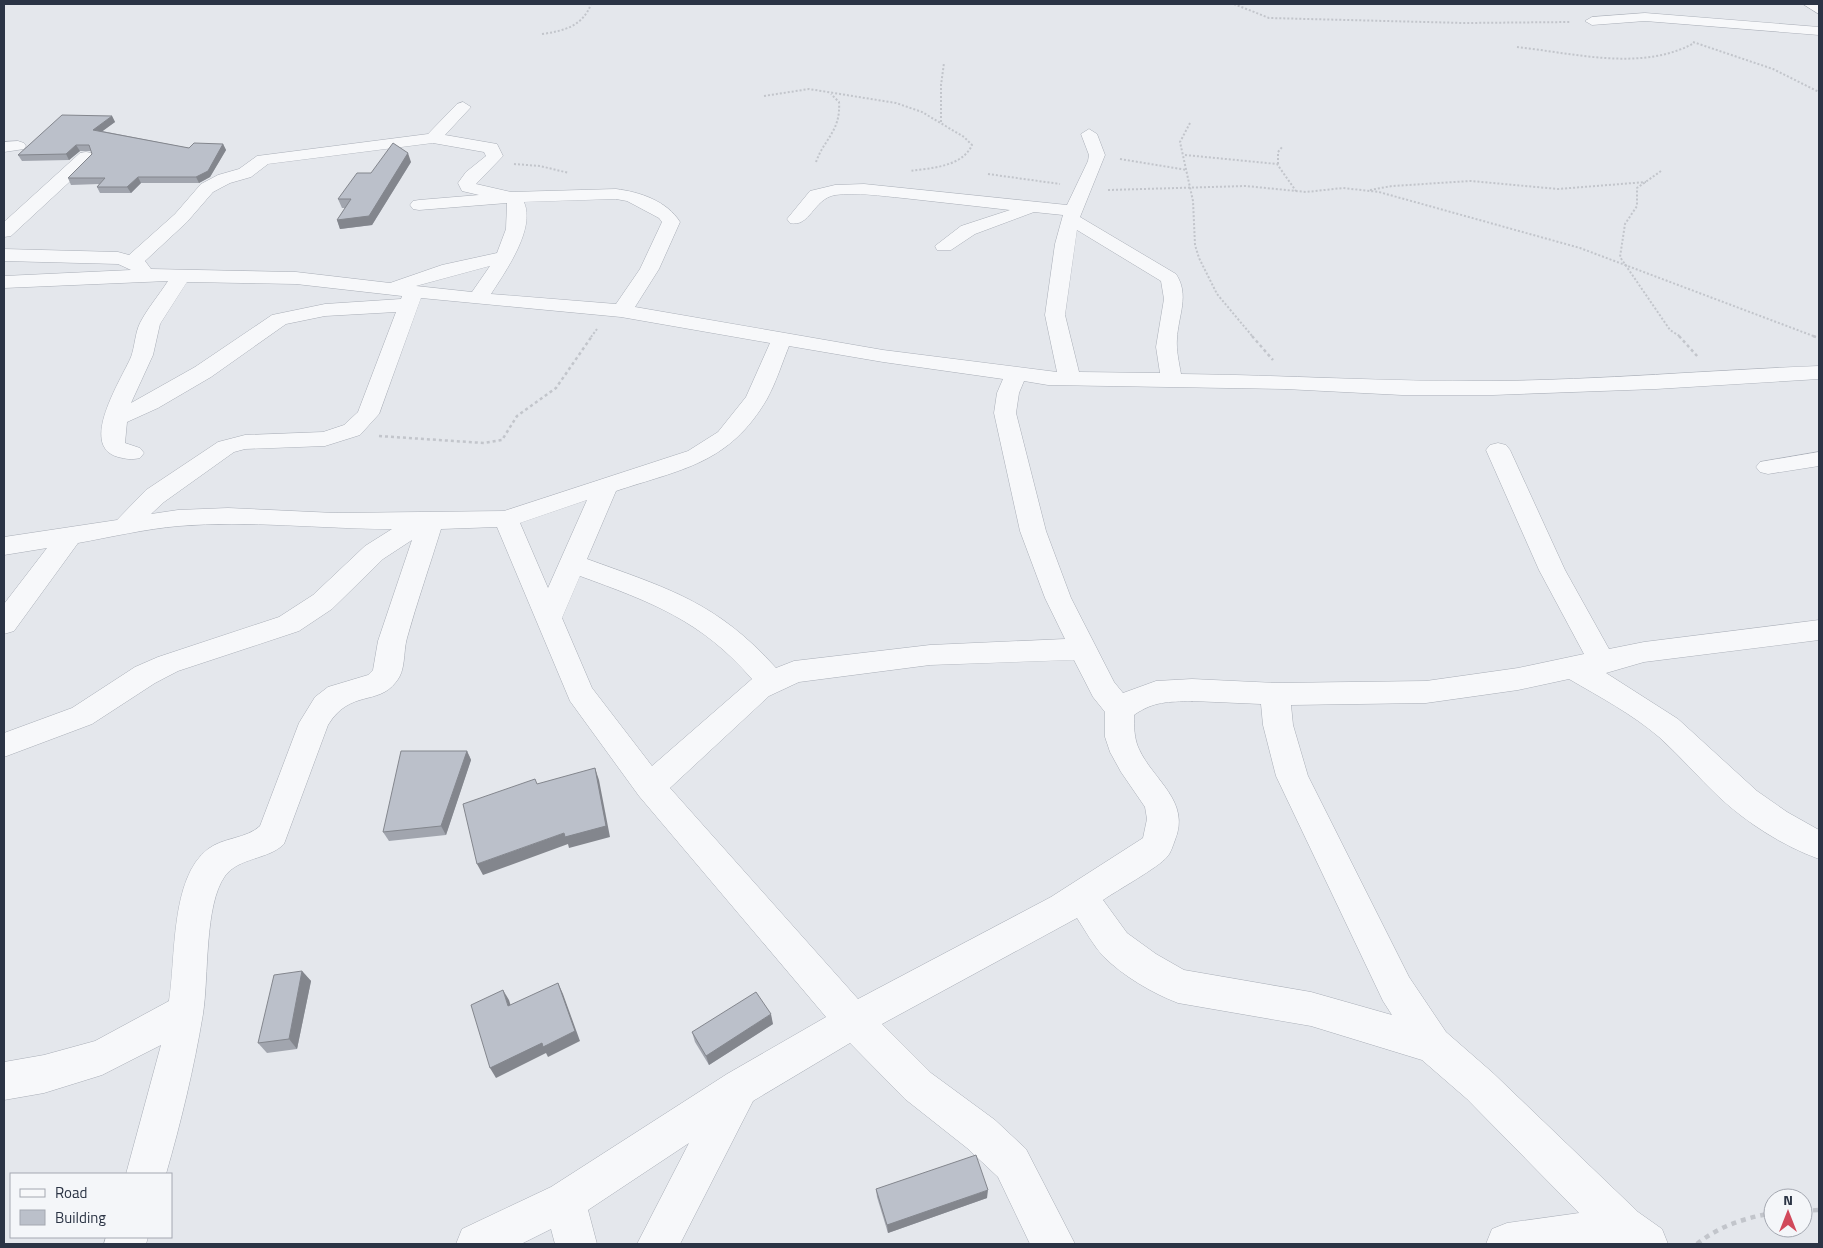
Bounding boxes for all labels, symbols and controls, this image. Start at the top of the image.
legend [10,1173,172,1238]
text: Road [55,1181,87,1204]
north arrow [1763,1188,1813,1238]
text: N [1783,1189,1793,1210]
text: Building [55,1206,106,1229]

